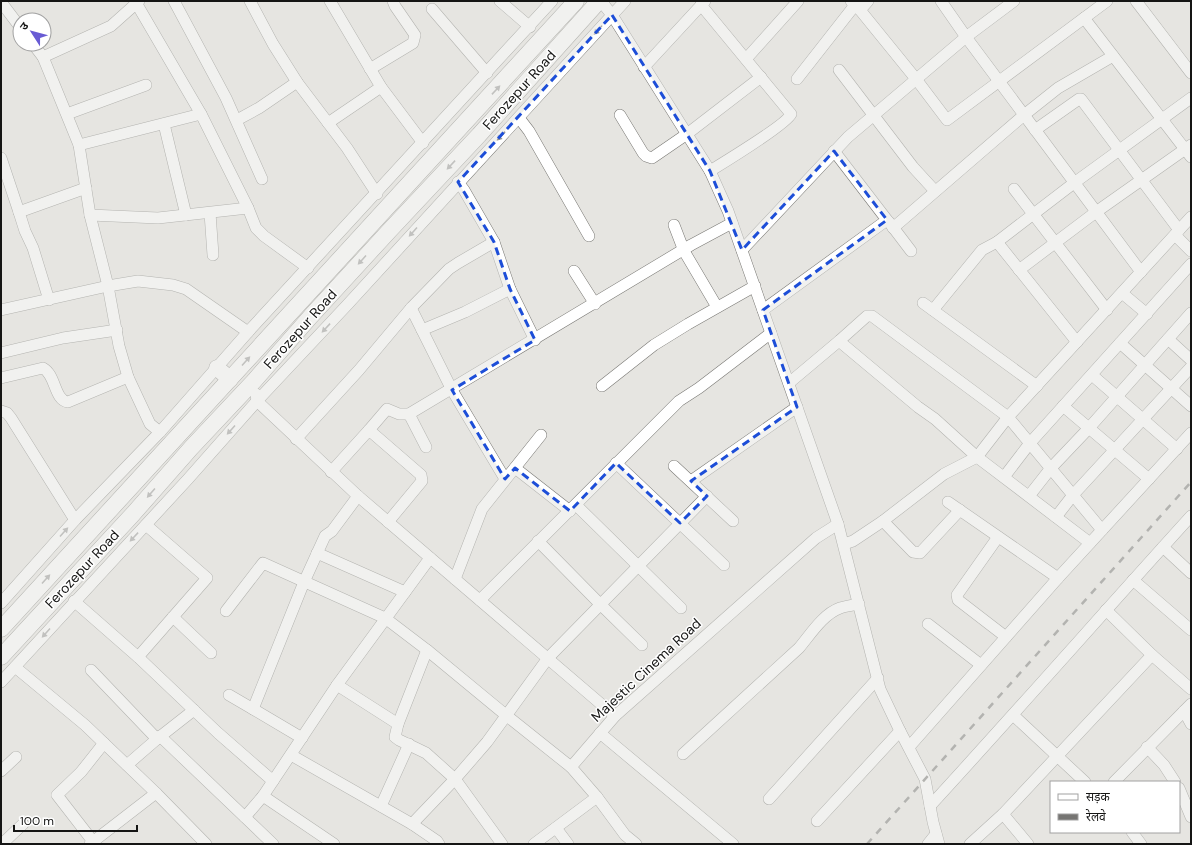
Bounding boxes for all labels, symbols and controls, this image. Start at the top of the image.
north arrow [12,12,52,52]
text: उ [16,19,32,33]
one-way arrow [594,25,603,35]
street label: Ferozepur Road [479,46,559,134]
one-way arrow [491,85,500,95]
one-way arrow [497,131,506,141]
one-way arrow [446,160,456,170]
one-way arrow [409,227,418,237]
one-way arrow [357,255,367,265]
street label: Ferozepur Road [260,285,340,373]
one-way arrow [321,323,330,333]
one-way arrow [242,356,251,366]
one-way arrow [226,425,235,436]
one-way arrow [147,488,156,498]
street label: Ferozepur Road [41,526,123,612]
one-way arrow [60,527,69,538]
one-way arrow [129,532,139,542]
one-way arrow [41,574,51,584]
street label: Majestic Cinema Road [587,614,705,726]
one-way arrow [41,628,51,638]
legend [1050,781,1180,833]
text: सड़क [1086,789,1111,805]
scale bar [14,807,137,833]
text: रेलवे [1086,809,1106,825]
text: 100 m [20,813,54,829]

